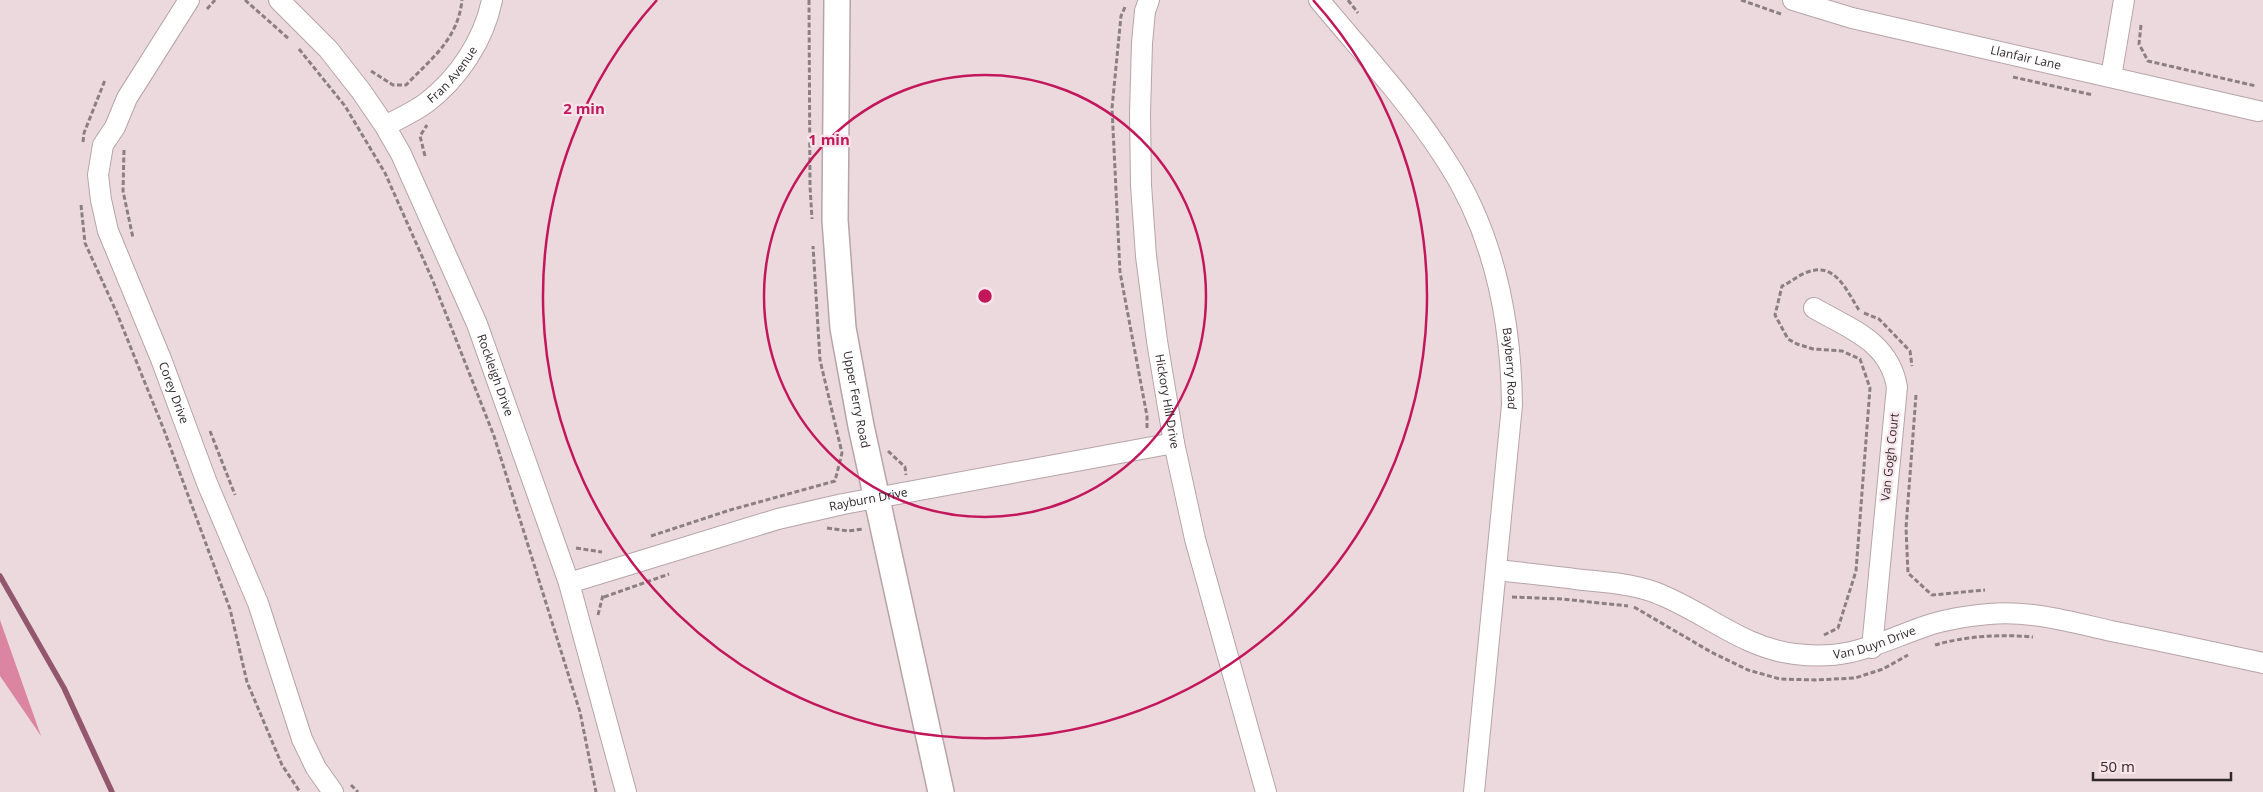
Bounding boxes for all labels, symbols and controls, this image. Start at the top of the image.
street label: Llanfair Lane [1989,41,2063,74]
street label: Fran Avenue [423,43,481,107]
text: 2 min [563,98,605,118]
text: 1 min [808,129,850,149]
centre of rings [976,287,994,305]
street label: Bayberry Road [1498,326,1521,410]
street label: Rockleigh Drive [473,332,518,419]
street label: Upper Ferry Road [839,349,875,450]
street label: Hickory Hill Drive [1151,353,1184,451]
street label: Corey Drive [155,359,193,426]
street label: Van Gogh Court [1876,412,1903,502]
street label: Rayburn Drive [827,483,909,515]
street label: Van Duyn Drive [1832,621,1918,663]
scale bar [2093,750,2230,782]
text: 50 m [2100,756,2135,776]

